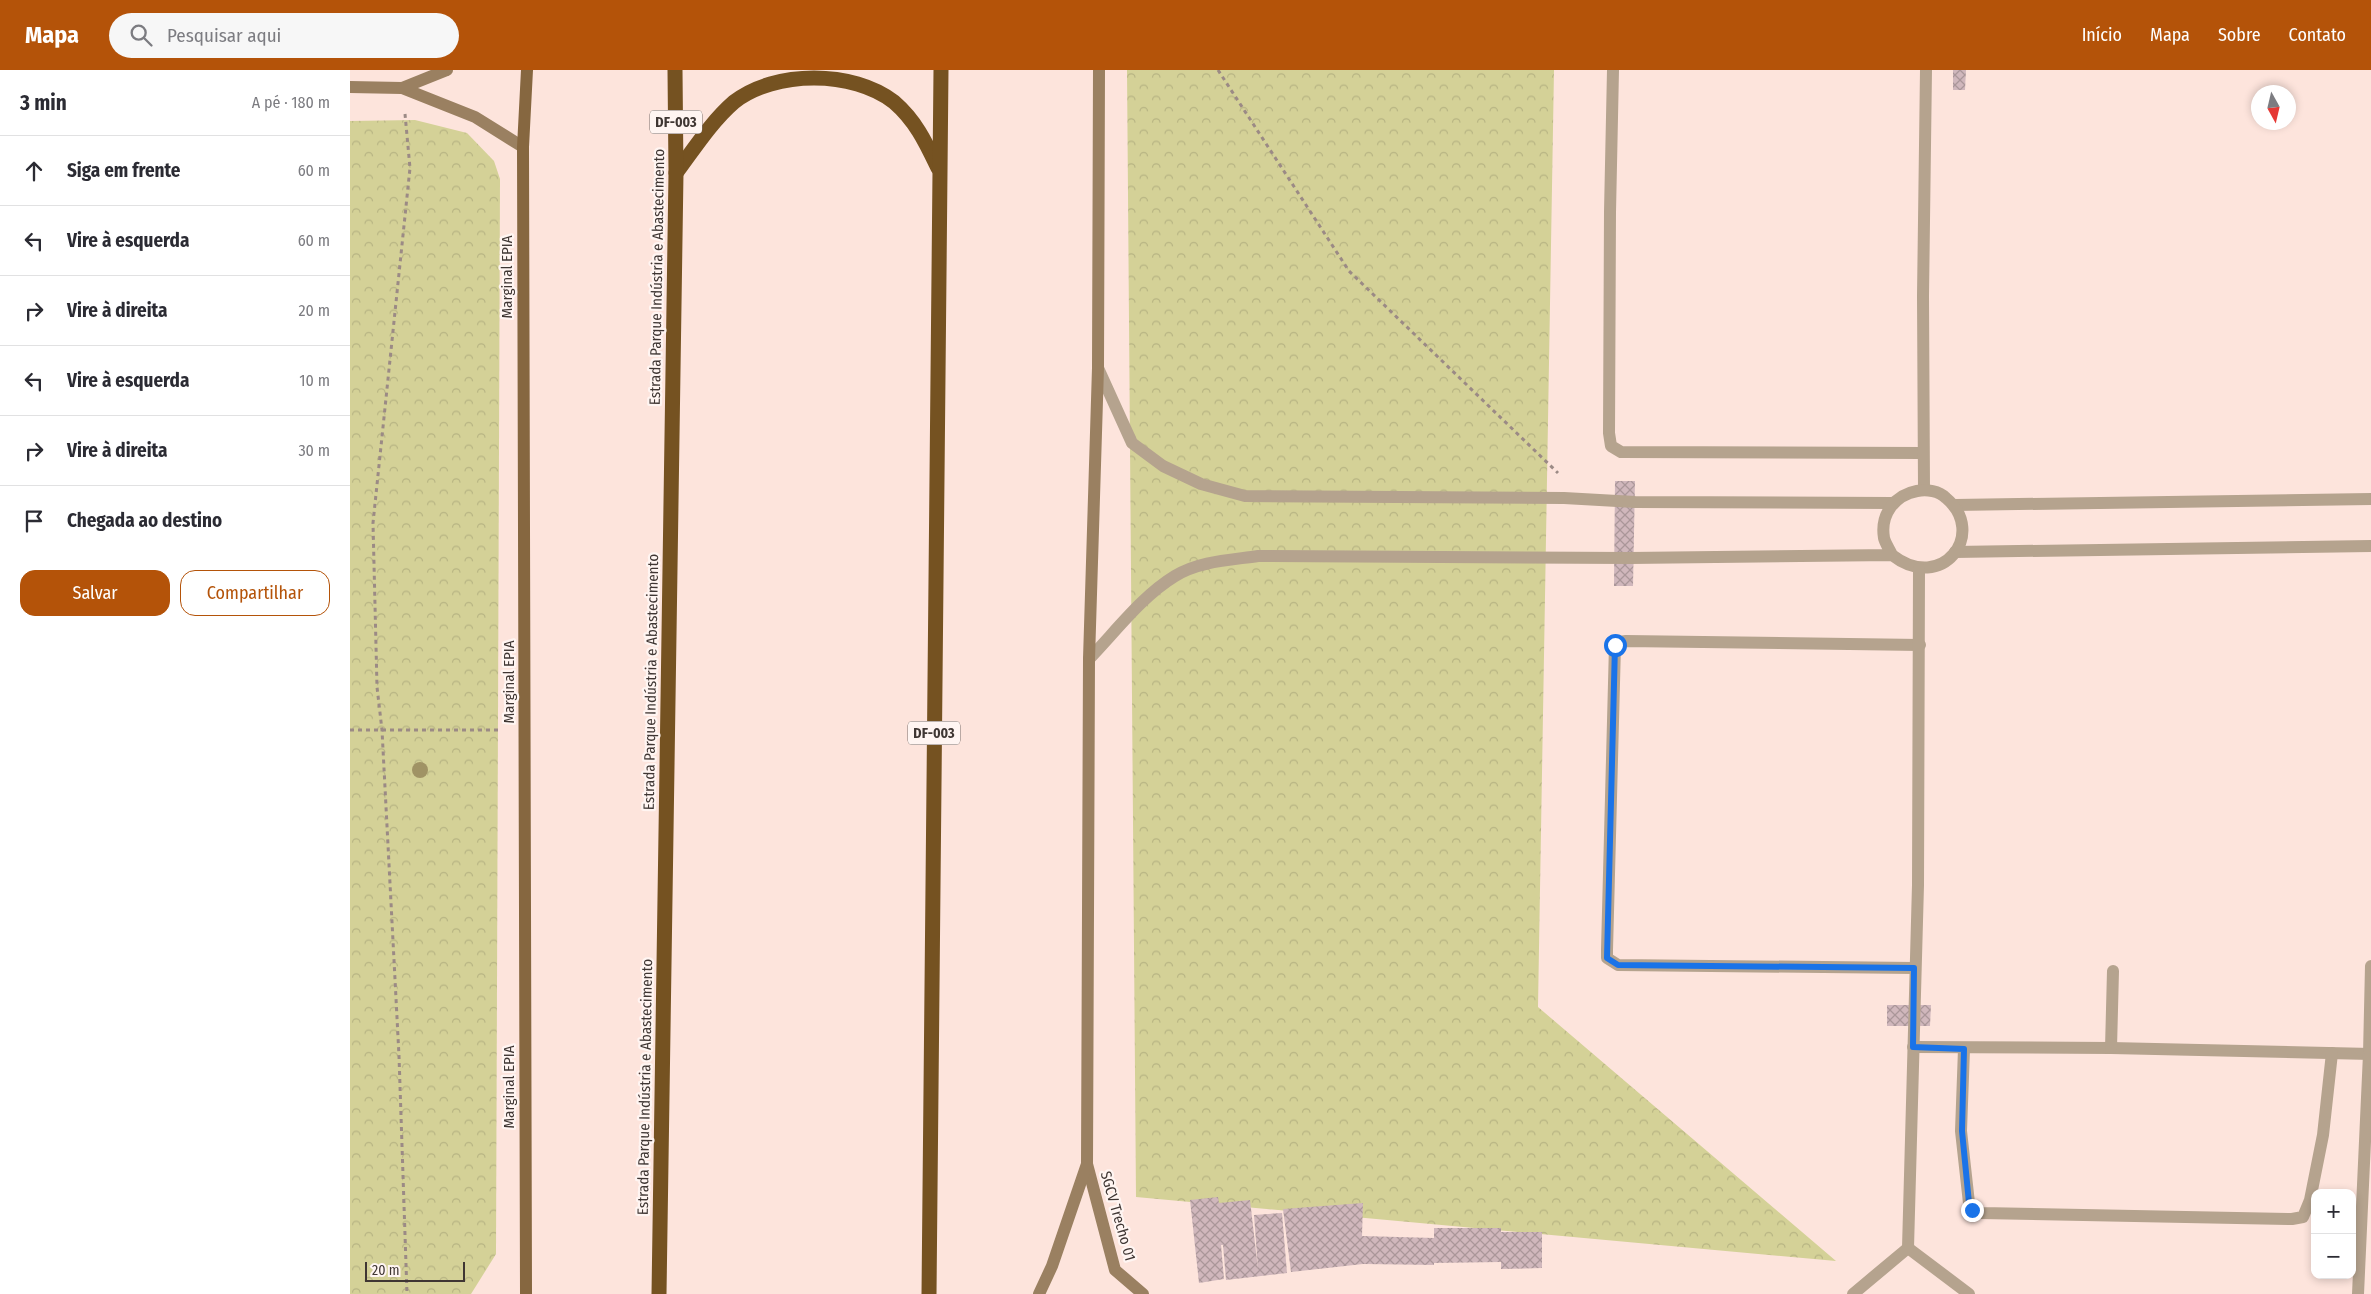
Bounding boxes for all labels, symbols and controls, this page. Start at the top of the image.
search box [109,13,459,58]
text: Mapa [25,21,79,49]
icon: search [127,21,155,49]
text: Pesquisar aqui [167,24,281,47]
text: Início [2082,24,2122,46]
text: Mapa [2150,24,2190,46]
text: Sobre [2218,24,2261,46]
text: Contato [2289,24,2346,46]
north arrow [2251,85,2296,130]
text: 3 min [20,90,67,116]
text: A pé · 180 m [252,93,330,112]
road number: DF-003 [650,111,702,134]
street label: Estrada Parque Indústria e Abastecimento [646,149,668,405]
icon: ahead [20,157,48,185]
text: Siga em frente [67,159,181,182]
text: 60 m [298,161,330,180]
icon: left [20,227,48,255]
text: Vire à esquerda [67,229,189,252]
text: 60 m [298,231,330,250]
street label: Marginal EPIA [498,235,516,319]
icon: right [20,297,48,325]
text: Vire à direita [67,299,168,322]
text: 20 m [299,301,330,320]
icon: left [20,367,48,395]
text: Vire à esquerda [67,369,189,392]
text: 10 m [299,371,330,390]
icon: right [20,437,48,465]
text: Vire à direita [67,439,168,462]
text: 30 m [298,441,330,460]
icon: arrive [20,507,48,535]
text: Chegada ao destino [67,509,222,532]
street label: Estrada Parque Indústria e Abastecimento [640,554,662,810]
button: Salvar [20,570,170,616]
button: Compartilhar [180,570,330,616]
route start [1604,634,1627,657]
street label: Marginal EPIA [500,640,518,724]
road number: DF-003 [908,721,960,744]
street label: Estrada Parque Indústria e Abastecimento [634,959,656,1215]
street label: Marginal EPIA [500,1045,518,1129]
street label: SGCV Trecho 01 [1097,1169,1139,1263]
map controls [2311,1189,2356,1279]
button: + [2311,1189,2356,1234]
route end [1961,1199,1984,1222]
button: − [2311,1234,2356,1279]
scale bar [365,1259,465,1282]
text: 20 m [372,1262,400,1279]

